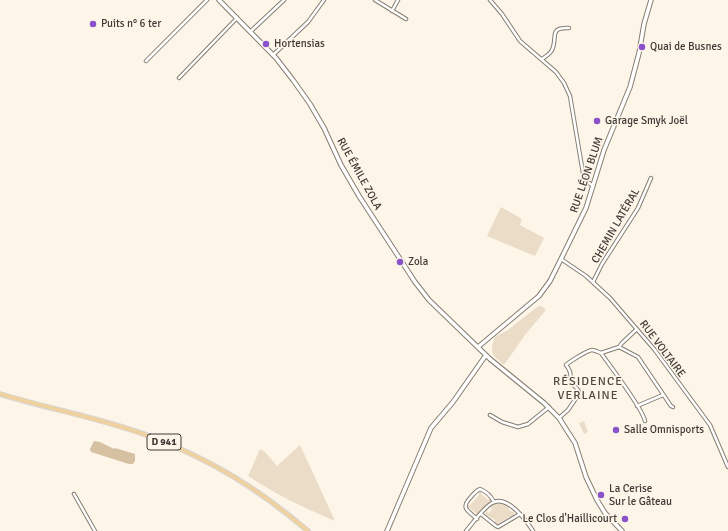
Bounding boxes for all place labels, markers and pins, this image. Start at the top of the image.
place label: Puits n° 6 ter [101,17,161,31]
marker: Puits n° 6 ter [88,19,98,29]
place label: Hortensias [274,37,325,51]
marker: Hortensias [261,39,271,49]
place label: Quai de Busnes [650,40,722,54]
marker: Quai de Busnes [637,42,647,52]
place label: Garage Smyk Joël [605,114,688,128]
marker: Garage Smyk Joël [592,116,602,126]
place label: Zola [408,255,428,269]
marker: Zola [395,257,405,267]
place label: Salle Omnisports [624,423,704,437]
marker: Salle Omnisports [611,425,621,435]
place label: La Cerise Sur le Gâteau [609,482,672,508]
marker: La Cerise Sur le Gâteau [596,490,606,500]
place label: Le Clos d'Haillicourt [523,512,617,526]
marker: Le Clos d'Haillicourt [620,514,630,524]

